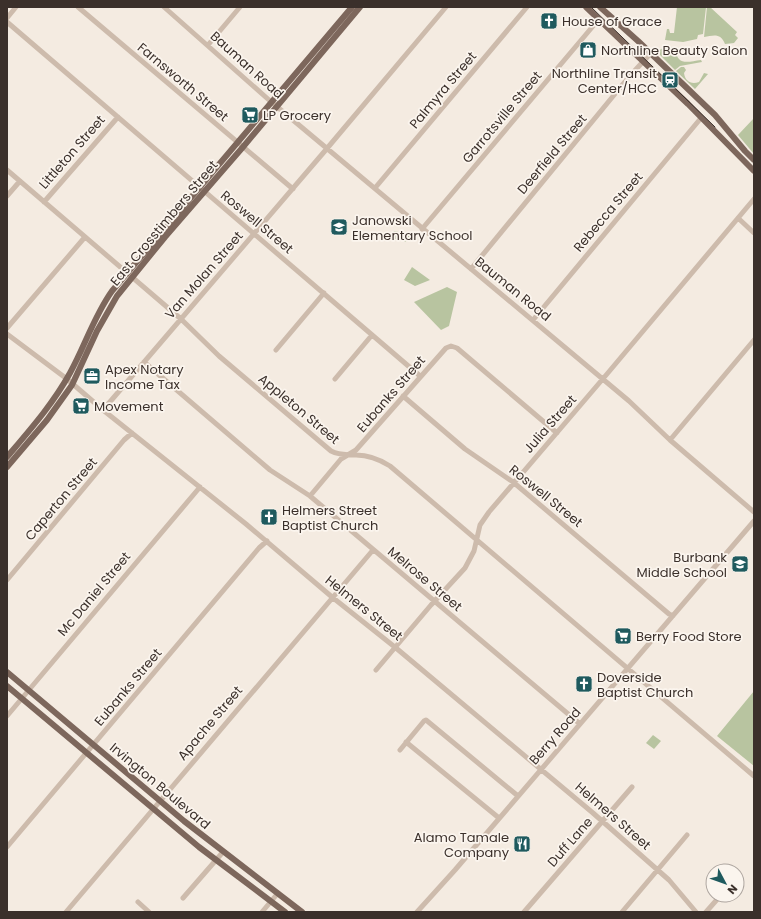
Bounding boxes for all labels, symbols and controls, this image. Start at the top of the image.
church icon: House of Grace [539,11,559,31]
place label: House of Grace [562,12,662,31]
street label: Bauman Road [206,27,288,103]
street label: Farnsworth Street [133,38,233,126]
shop icon: Northline Beauty Salon [578,40,598,60]
place label: Northline Beauty Salon [601,41,748,60]
street label: Palmyra Street [405,47,481,133]
place label: Northline Transit Center/HCC [552,64,657,98]
street label: Garrotsville Street [458,67,546,167]
station icon: Northline Transit Center/HCC [660,70,680,90]
supermarket icon: LP Grocery [240,105,260,125]
place label: LP Grocery [263,106,332,125]
street label: Deerfield Street [513,110,591,198]
street label: Littleton Street [35,111,110,193]
street label: East Crosstimbers Street [106,156,222,290]
street label: Rebecca Street [569,168,647,256]
street label: Roswell Street [217,186,298,258]
place label: Janowski Elementary School [352,211,473,245]
school or university icon: Janowski Elementary School [329,217,349,237]
street label: Van Molan Street [161,227,248,323]
street label: Bauman Road [471,252,555,326]
street label: Eubanks Street [352,351,430,436]
place label: Apex Notary Income Tax [105,360,184,394]
office icon: Apex Notary Income Tax [82,366,102,386]
street label: Appleton Street [254,369,344,449]
street label: Julia Street [519,390,581,457]
supermarket icon: Movement [71,396,91,416]
place label: Movement [94,397,164,416]
street label: Caperton Street [20,453,102,545]
street label: Roswell Street [505,460,587,532]
place label: Helmers Street Baptist Church [282,501,378,535]
church icon: Helmers Street Baptist Church [259,507,279,527]
street label: Melrose Street [384,542,467,616]
street label: Mc Daniel Street [53,548,135,640]
place label: Burbank Middle School [637,548,727,582]
school or university icon: Burbank Middle School [730,554,750,574]
street label: Helmers Street [321,571,407,645]
supermarket icon: Berry Food Store [613,626,633,646]
place label: Berry Food Store [636,627,742,646]
street label: Eubanks Street [90,644,166,730]
place label: Doverside Baptist Church [597,668,693,702]
church icon: Doverside Baptist Church [574,674,594,694]
street label: Apache Street [173,681,247,764]
street label: Berry Road [525,703,585,769]
street label: Irvington Boulevard [106,738,214,834]
street label: Helmers Street [571,778,655,854]
street label: Duff Lane [543,813,597,871]
place label: Alamo Tamale Company [414,828,510,862]
restaurant icon: Alamo Tamale Company [512,834,532,854]
north arrow [705,863,745,903]
text: N [724,881,741,898]

